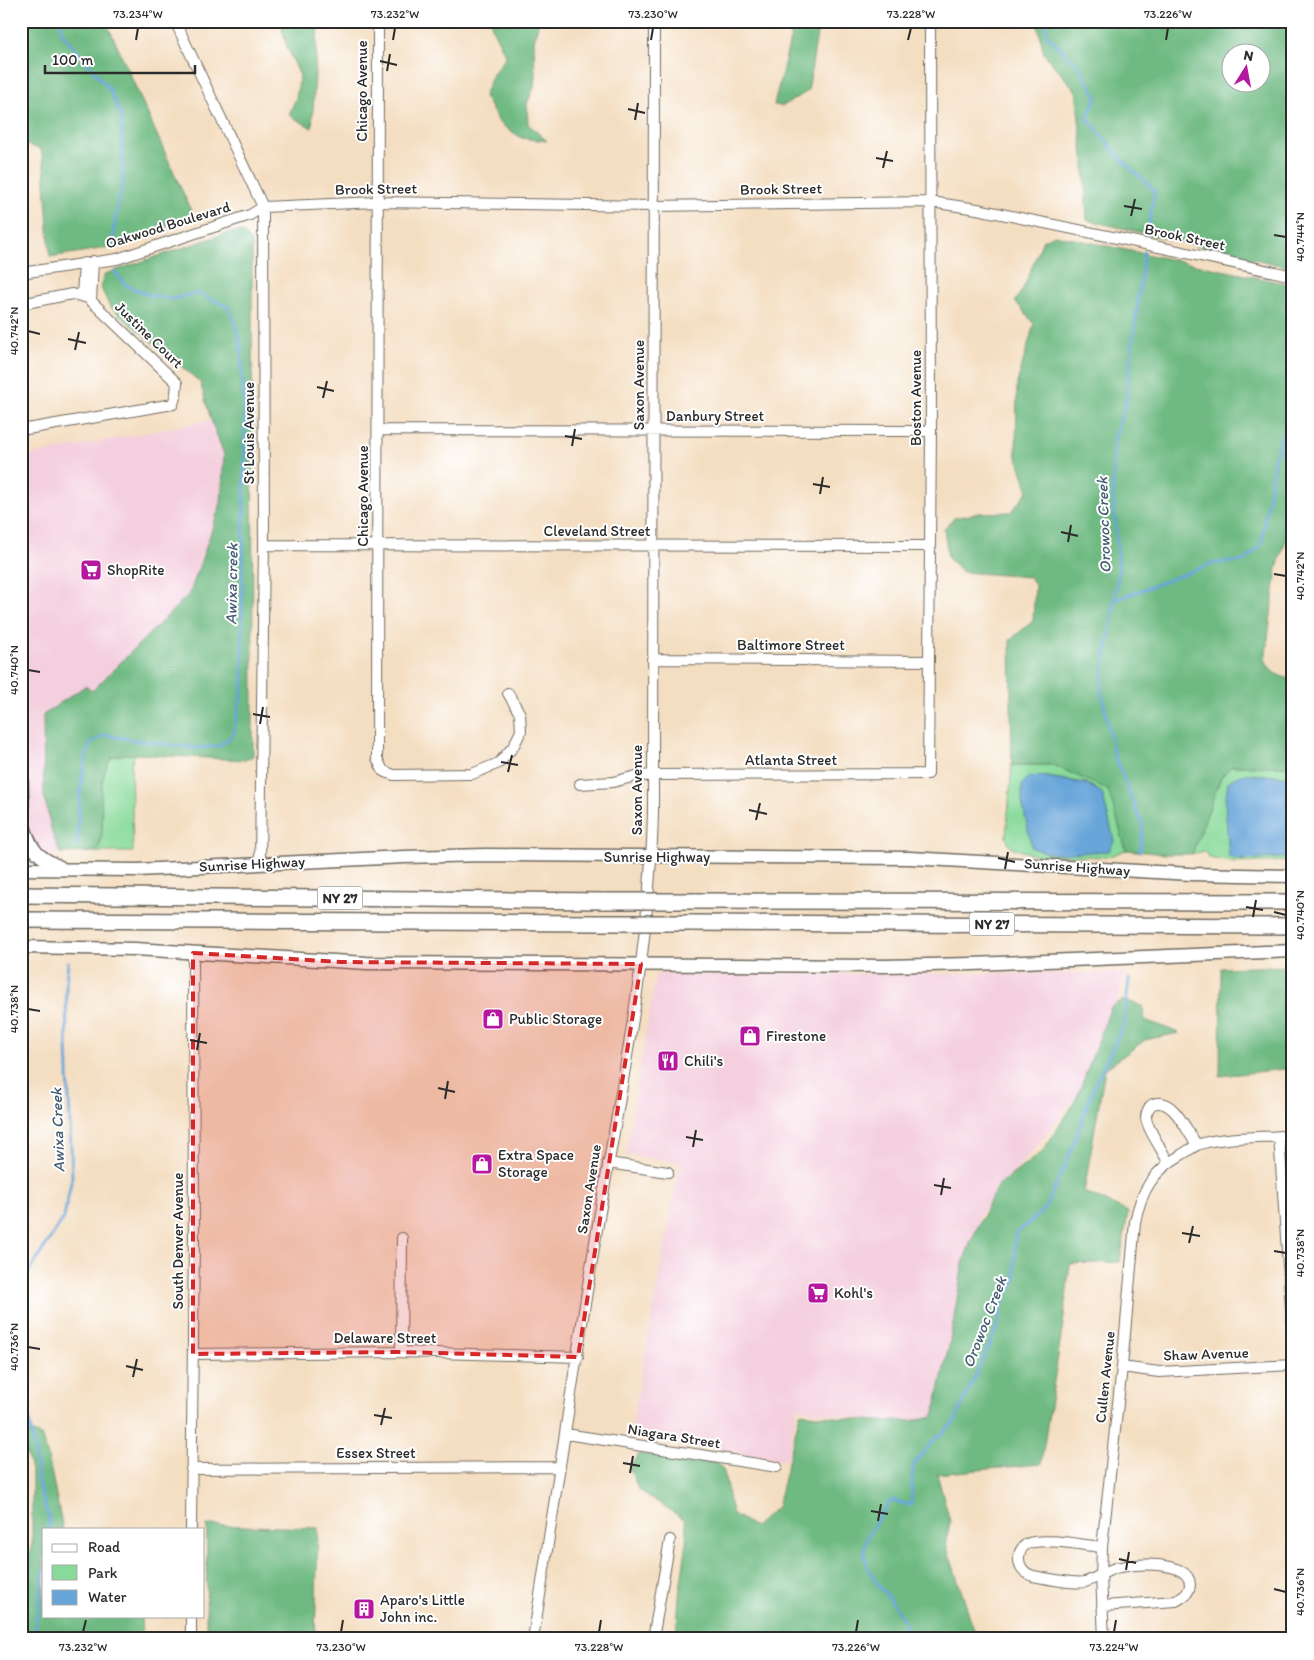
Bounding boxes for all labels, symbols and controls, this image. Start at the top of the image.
text: 73.234°W [113,7,163,21]
text: 73.232°W [371,7,419,21]
text: 73.230°W [628,7,678,21]
text: 73.228°W [887,7,935,21]
text: 73.226°W [1144,7,1192,21]
street label: Chicago Avenue [353,40,371,142]
scale bar [45,42,195,74]
north arrow [1222,42,1272,92]
text: N [1242,46,1255,65]
text: 100 m [52,51,94,69]
street label: Brook Street [335,179,418,199]
street label: Brook Street [740,179,823,199]
street label: Oakwood Boulevard [104,197,233,253]
text: 40.744°N [1293,212,1307,262]
street label: Brook Street [1143,220,1227,254]
street label: Justine Court [111,298,187,372]
text: 40.742°N [7,307,21,355]
street label: Saxon Avenue [630,340,648,430]
street label: Boston Avenue [907,350,925,446]
street label: St Louis Avenue [240,382,258,484]
street label: Danbury Street [666,407,765,425]
street label: Chicago Avenue [354,445,372,547]
water label: Orowoc Creek [1092,476,1115,573]
street label: Cleveland Street [544,522,651,540]
water label: Awixa creek [221,542,242,625]
text: 40.742°N [1293,552,1307,600]
supermarket icon: ShopRite [79,558,103,582]
place label: ShopRite [107,561,165,579]
street label: Baltimore Street [737,636,845,654]
text: 40.740°N [7,645,21,695]
street label: Saxon Avenue [628,745,646,835]
street label: Atlanta Street [745,751,837,769]
street label: Sunrise Highway [604,848,710,866]
street label: Sunrise Highway [198,852,306,876]
street label: Sunrise Highway [1023,854,1131,880]
road number: NY 27 [318,886,362,910]
text: 40.740°N [1293,890,1307,940]
road number: NY 27 [970,912,1014,936]
text: 40.738°N [7,985,21,1033]
shop icon: Public Storage [481,1007,505,1031]
place label: Public Storage [509,1010,602,1028]
shop icon: Firestone [738,1024,762,1048]
place label: Firestone [766,1027,826,1045]
restaurant icon: Chili's [656,1049,680,1073]
place label: Chili's [684,1052,723,1070]
water label: Awixa Creek [47,1087,68,1172]
street label: Saxon Avenue [573,1143,605,1235]
place label: Extra Space Storage [498,1146,574,1181]
shop icon: Extra Space Storage [470,1152,494,1176]
street label: South Denver Avenue [169,1173,187,1309]
text: 40.738°N [1293,1229,1307,1277]
water label: Orowoc Creek [958,1273,1011,1371]
supermarket icon: Kohl's [806,1281,830,1305]
place label: Kohl's [834,1284,873,1302]
text: 40.736°N [7,1323,21,1371]
street label: Delaware Street [334,1329,437,1347]
street label: Cullen Avenue [1091,1330,1119,1424]
street label: Shaw Avenue [1163,1344,1249,1364]
street label: Niagara Street [626,1420,722,1452]
street label: Essex Street [336,1444,416,1462]
legend [42,1528,205,1618]
text: Road [88,1538,121,1556]
text: Park [88,1564,118,1582]
text: 40.736°N [1293,1568,1307,1616]
text: Water [88,1588,127,1606]
place label: Aparo's Little John inc. [380,1591,465,1626]
building icon: Aparo's Little John inc. [352,1597,376,1621]
text: 73.232°W [59,1640,107,1654]
text: 73.230°W [316,1640,366,1654]
text: 73.228°W [575,1640,623,1654]
text: 73.226°W [832,1640,880,1654]
text: 73.224°W [1089,1640,1139,1654]

